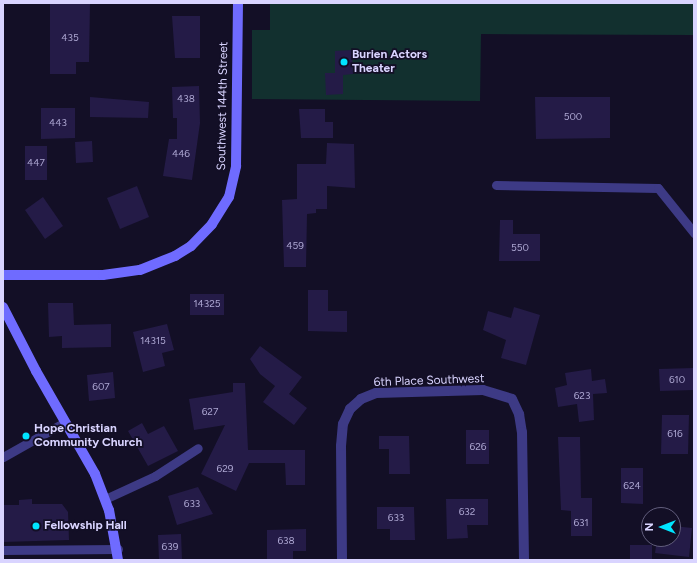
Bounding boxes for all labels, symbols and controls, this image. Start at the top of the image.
house number: 435 [61,32,79,44]
street label: Southwest 144th Street [215,42,231,170]
place label: Burien Actors Theater [352,48,427,76]
marker: Burien Actors Theater [339,57,349,67]
house number: 438 [177,93,195,105]
house number: 500 [564,111,582,123]
house number: 443 [49,117,67,129]
house number: 446 [172,148,190,160]
house number: 447 [27,157,45,169]
house number: 459 [286,240,304,252]
house number: 550 [511,242,529,254]
house number: 14325 [193,298,221,310]
house number: 14315 [140,335,166,347]
street label: 6th Place Southwest [373,372,485,390]
house number: 610 [669,374,685,386]
house number: 607 [92,381,110,393]
house number: 623 [574,390,590,402]
house number: 627 [202,406,218,418]
place label: Hope Christian Community Church [34,422,142,450]
house number: 616 [667,428,683,440]
marker: Hope Christian Community Church [21,431,31,441]
house number: 626 [470,441,486,453]
house number: 629 [217,463,233,475]
house number: 624 [623,480,641,492]
house number: 633 [184,498,200,510]
house number: 632 [459,506,475,518]
north arrow [641,507,681,547]
house number: 633 [388,512,404,524]
house number: 631 [573,517,589,529]
place label: Fellowship Hall [44,519,127,533]
marker: Fellowship Hall [31,521,41,531]
text: N [643,523,656,531]
house number: 638 [277,535,295,547]
house number: 639 [162,541,178,553]

